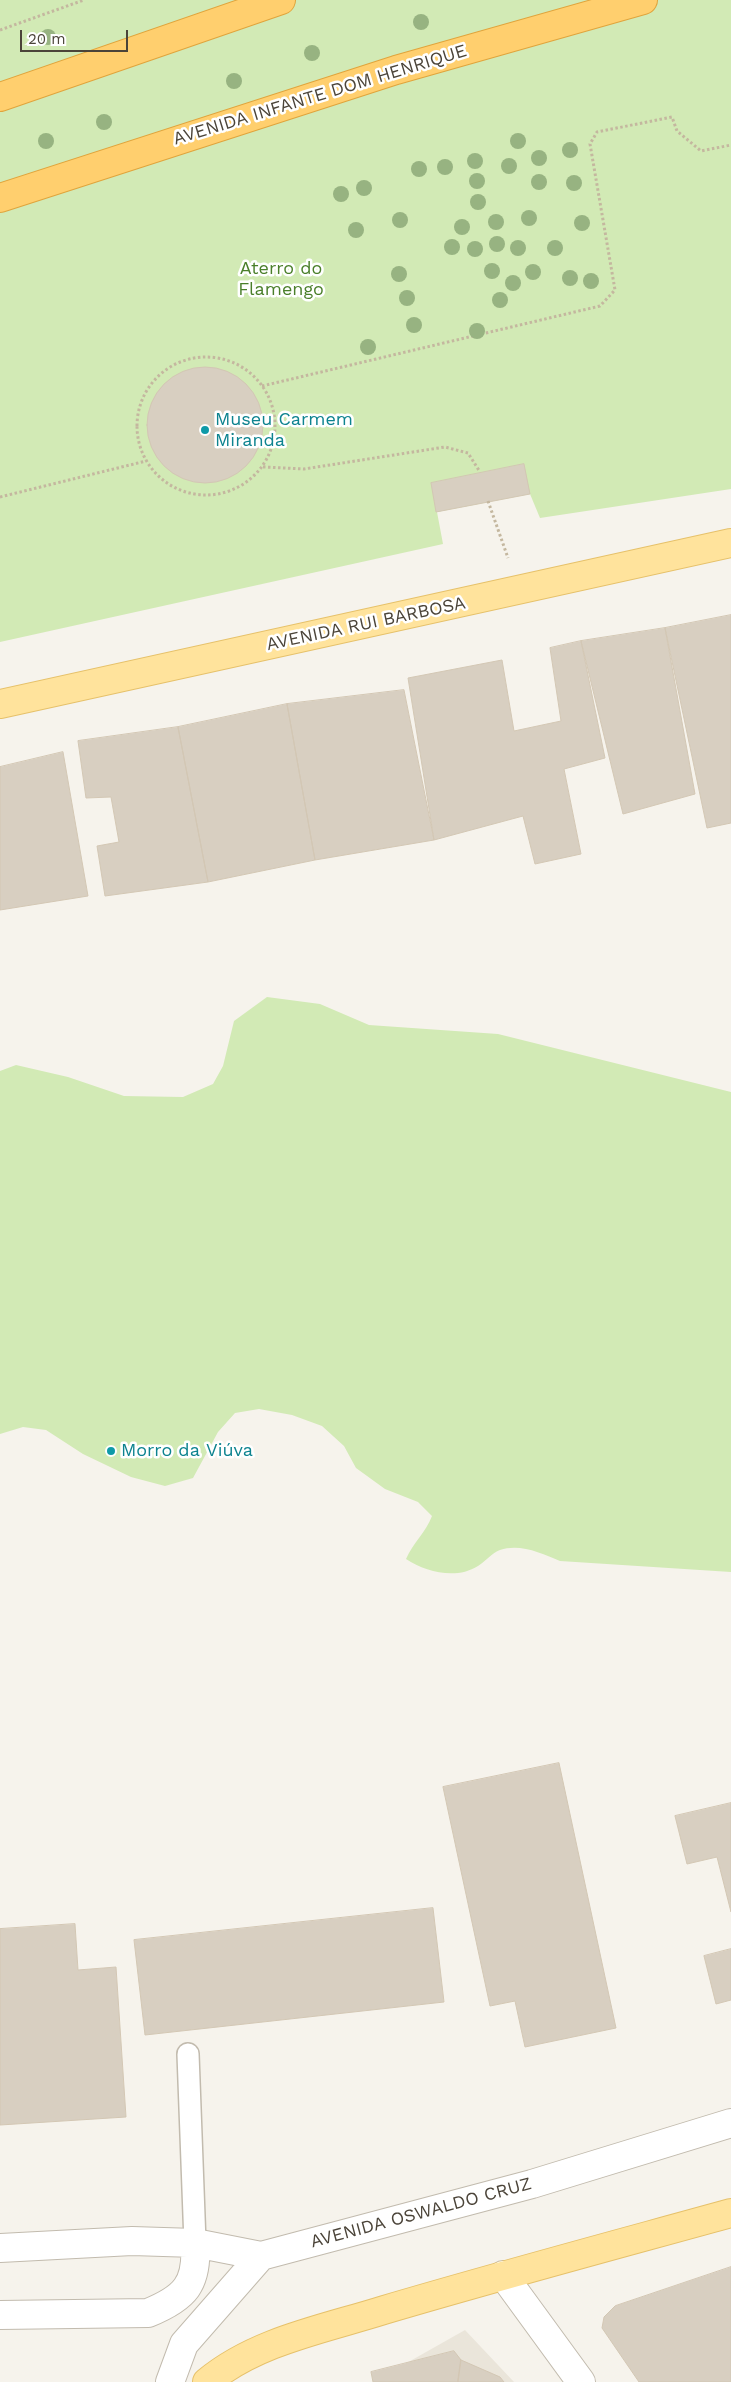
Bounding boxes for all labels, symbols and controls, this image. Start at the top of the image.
scale bar [22,20,130,52]
text: 20 m [28,30,66,48]
street label: AVENIDA INFANTE DOM HENRIQUE [171,40,469,150]
park label: Aterro do Flamengo [238,258,324,300]
place label: Museu Carmem Miranda [215,409,353,452]
marker: Museu Carmem Miranda [199,424,211,436]
street label: AVENIDA RUI BARBOSA [264,592,468,656]
place label: Morro da Viúva [121,1440,253,1462]
marker: Morro da Viúva [105,1445,117,1457]
street label: AVENIDA OSWALDO CRUZ [308,2173,534,2253]

